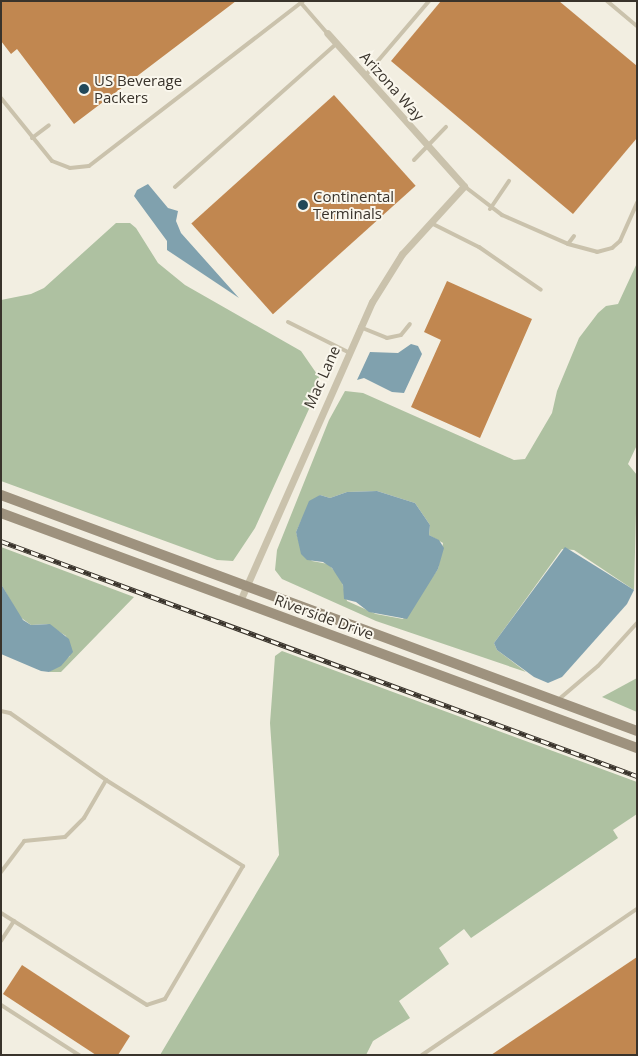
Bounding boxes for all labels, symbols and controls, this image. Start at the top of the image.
street label: Arizona Way [356,48,428,124]
place label: US Beverage Packers [94,71,182,106]
marker: US Beverage Packers [78,83,90,95]
place label: Continental Terminals [313,187,394,222]
marker: Continental Terminals [297,199,309,211]
street label: Mac Lane [300,343,344,411]
street label: Riverside Drive [272,591,376,643]

